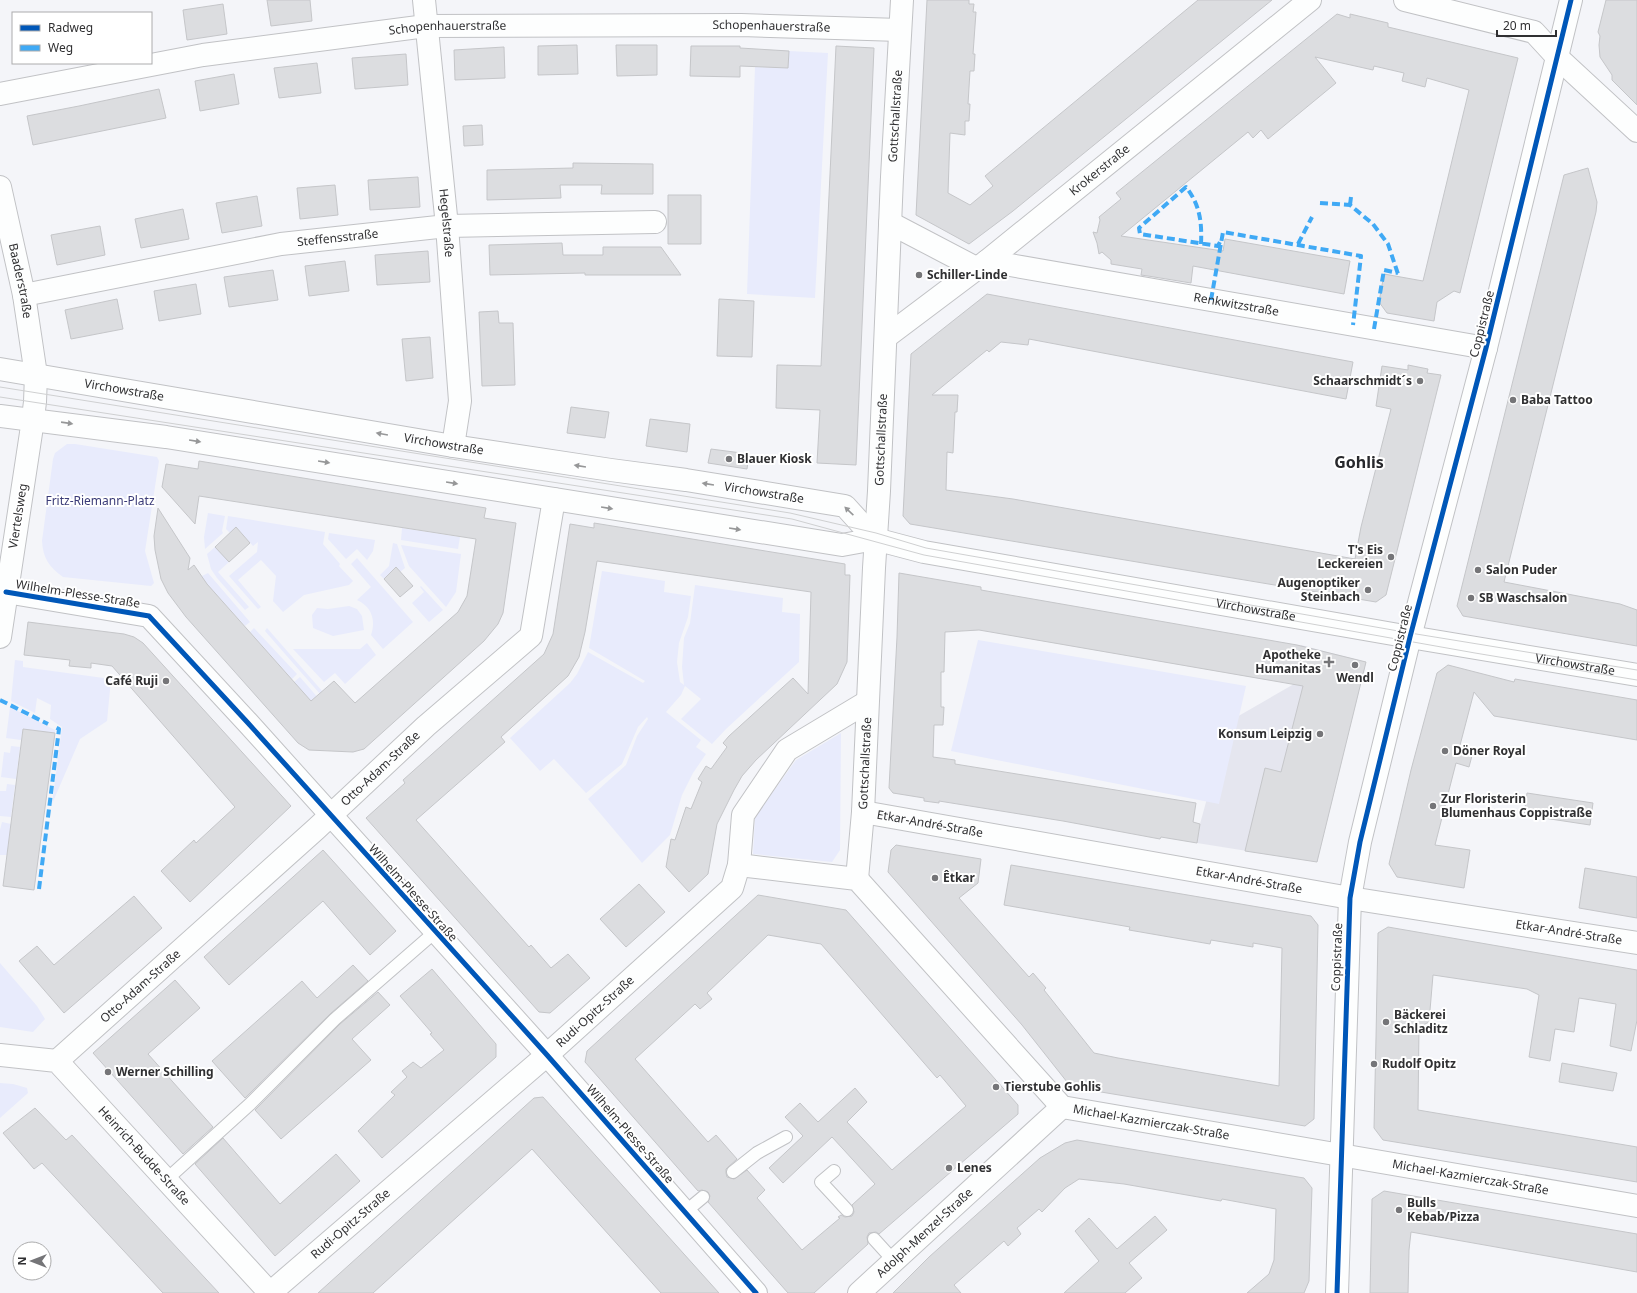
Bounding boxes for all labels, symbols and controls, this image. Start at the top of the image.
legend [12,12,152,64]
scale bar [1497,12,1556,38]
street label: Schopenhauerstraße [712,16,831,36]
street label: Schopenhauerstraße [388,17,507,39]
text: 20 m [1503,17,1531,34]
text: Radweg [48,19,93,36]
text: Weg [48,39,73,56]
street label: Gottschallstraße [884,69,906,163]
street label: Krokerstraße [1065,140,1133,199]
street label: Hegelstraße [435,188,458,258]
street label: Steffensstraße [296,224,379,250]
street label: Baaderstraße [5,242,36,320]
place label: Schiller-Linde [927,266,1008,283]
marker: Schiller-Linde [914,270,924,280]
street label: Renkwitzstraße [1192,288,1281,320]
street label: Coppistraße [1465,288,1498,359]
place label: Schaarschmidt´s [1313,372,1412,389]
street label: Virchowstraße [83,374,166,405]
marker: Schaarschmidt´s [1415,376,1425,386]
place label: Baba Tattoo [1521,391,1593,408]
street label: Gottschallstraße [870,393,891,486]
marker: Baba Tattoo [1508,395,1518,405]
one-way arrow [60,420,73,426]
street label: Virchowstraße [403,429,485,459]
one-way arrow [376,431,388,437]
one-way arrow [189,439,201,445]
place label: Blauer Kiosk [737,450,812,467]
district label: Gohlis [1334,451,1384,473]
marker: Blauer Kiosk [724,454,734,464]
one-way arrow [318,459,330,465]
one-way arrow [574,462,586,468]
street label: Virchowstraße [723,477,805,507]
one-way arrow [446,480,458,486]
one-way arrow [702,480,715,486]
street label: Viertelsweg [4,482,31,550]
park label: Fritz-Riemann-Platz [45,492,155,509]
one-way arrow [601,505,613,511]
one-way arrow [844,506,854,515]
one-way arrow [729,526,741,532]
place label: T's Eis Leckereien [1317,541,1383,572]
marker: T's Eis Leckereien [1386,552,1396,562]
place label: Salon Puder [1486,561,1558,578]
marker: Salon Puder [1473,565,1483,575]
place label: Augenoptiker Steinbach [1277,574,1361,605]
street label: Wilhelm-Plesse-Straße [15,575,142,612]
marker: Augenoptiker Steinbach [1363,585,1373,595]
place label: SB Waschsalon [1479,589,1567,606]
marker: SB Waschsalon [1466,593,1476,603]
street label: Virchowstraße [1215,594,1297,625]
street label: Coppistraße [1383,602,1416,673]
place label: Apotheke Humanitas [1255,646,1321,677]
street label: Virchowstraße [1534,649,1617,679]
marker: Apotheke Humanitas [1324,657,1334,667]
marker: Wendl [1350,660,1360,670]
place label: Wendl [1336,669,1374,686]
place label: Café Ruji [105,672,158,689]
marker: Café Ruji [161,676,171,686]
street label: Gottschallstraße [854,716,875,810]
place label: Konsum Leipzig [1218,725,1312,742]
street label: Otto-Adam-Straße [337,727,424,810]
marker: Konsum Leipzig [1315,729,1325,739]
place label: Döner Royal [1453,742,1525,759]
marker: Döner Royal [1440,746,1450,756]
place label: Zur Floristerin Blumenhaus Coppistraße [1441,790,1592,821]
marker: Zur Floristerin Blumenhaus Coppistraße [1428,801,1438,811]
street label: Etkar-André-Straße [876,806,985,841]
street label: Wilhelm-Plesse-Straße [365,840,462,945]
street label: Etkar-André-Straße [1195,862,1304,897]
place label: Êtkar [943,869,976,886]
marker: Êtkar [930,873,940,883]
street label: Etkar-André-Straße [1514,915,1624,949]
street label: Coppistraße [1327,922,1346,992]
street label: Otto-Adam-Straße [96,945,184,1027]
street label: Rudi-Opitz-Straße [552,971,638,1051]
place label: Bäckerei Schladitz [1394,1006,1448,1037]
marker: Bäckerei Schladitz [1381,1017,1391,1027]
place label: Rudolf Opitz [1382,1055,1456,1072]
marker: Rudolf Opitz [1369,1059,1379,1069]
place label: Werner Schilling [116,1063,214,1080]
marker: Werner Schilling [103,1067,113,1077]
place label: Tierstube Gohlis [1004,1078,1101,1095]
street label: Wilhelm-Plesse-Straße [583,1081,678,1187]
marker: Tierstube Gohlis [991,1082,1001,1092]
street label: Michael-Kazmierczak-Straße [1072,1100,1231,1144]
street label: Heinrich-Budde-Straße [95,1102,194,1209]
street label: Michael-Kazmierczak-Straße [1391,1155,1550,1199]
place label: Lenes [957,1159,992,1176]
marker: Lenes [944,1163,954,1173]
street label: Rudi-Opitz-Straße [307,1184,394,1262]
street label: Adolph-Menzel-Straße [872,1184,976,1281]
place label: Bulls Kebab/Pizza [1407,1194,1480,1225]
marker: Bulls Kebab/Pizza [1394,1205,1404,1215]
north arrow [12,1241,52,1281]
text: N [14,1257,29,1265]

